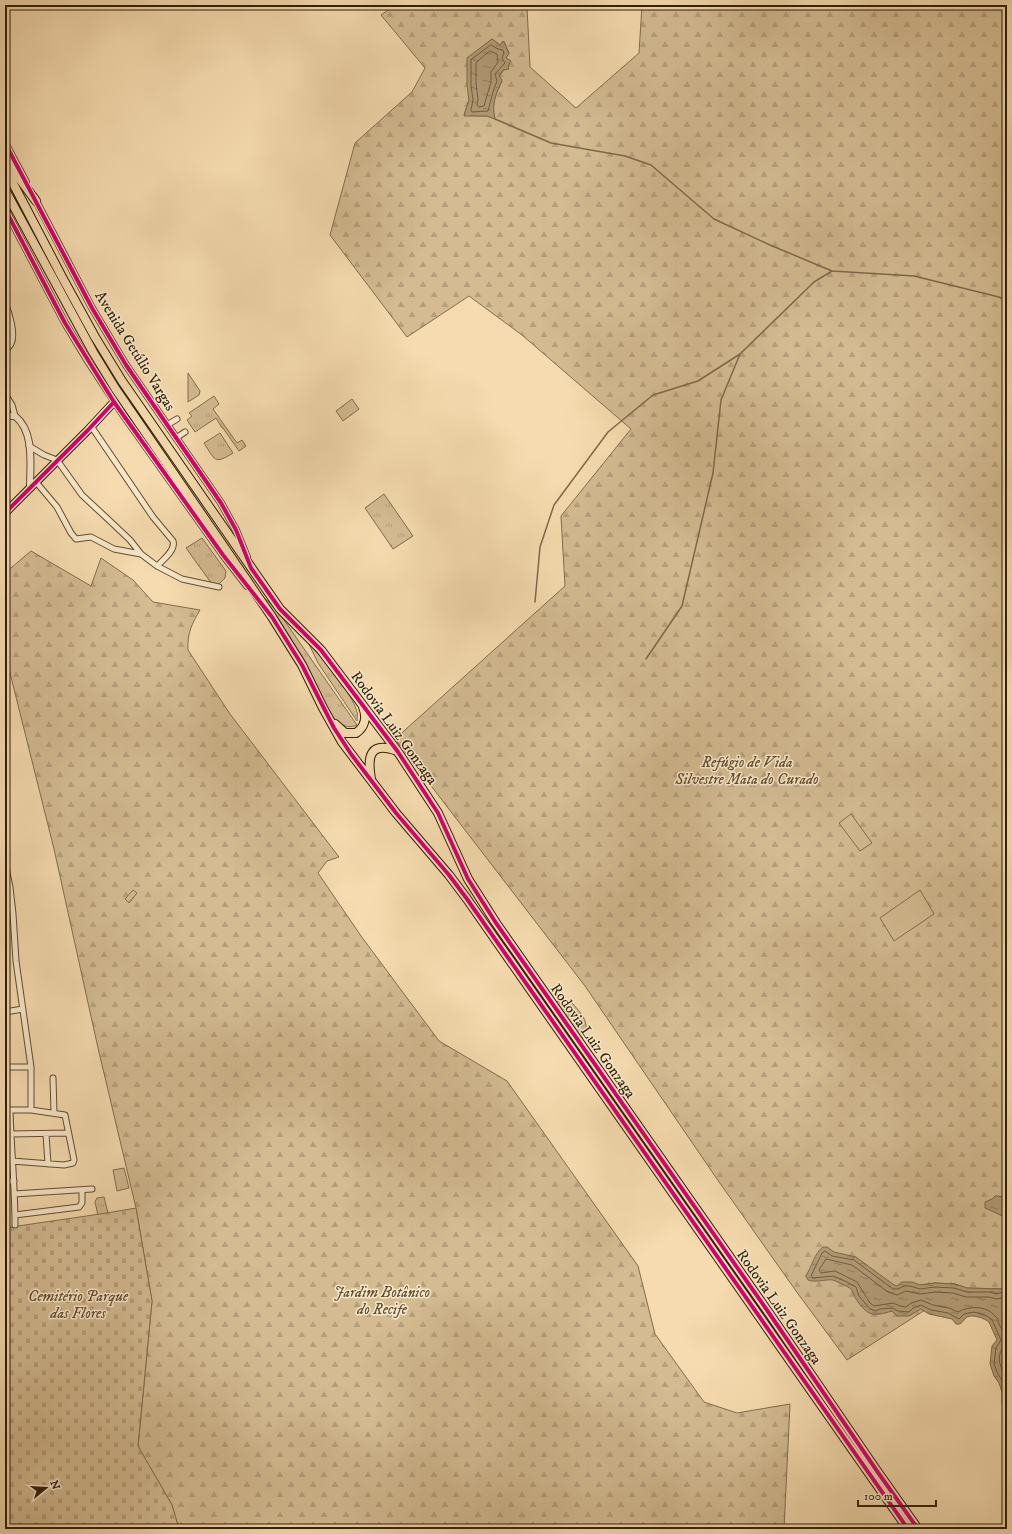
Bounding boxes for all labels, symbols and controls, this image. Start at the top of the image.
street label: Avenida Getúlio Vargas [90,288,180,414]
street label: Rodovia Luiz Gonzaga [346,667,442,789]
park label: Refúgio de Vida Silvestre Mata do Curado [674,753,819,789]
street label: Rodovia Luiz Gonzaga [546,980,640,1103]
street label: Rodovia Luiz Gonzaga [732,1246,826,1369]
park label: Jardim Botânico do Recife [334,1283,431,1319]
park label: Cemitério Parque das Flores [28,1287,129,1323]
north arrow [26,1468,66,1508]
text: N [47,1479,63,1492]
scale bar [858,1482,936,1508]
text: 100 m [864,1489,893,1504]

